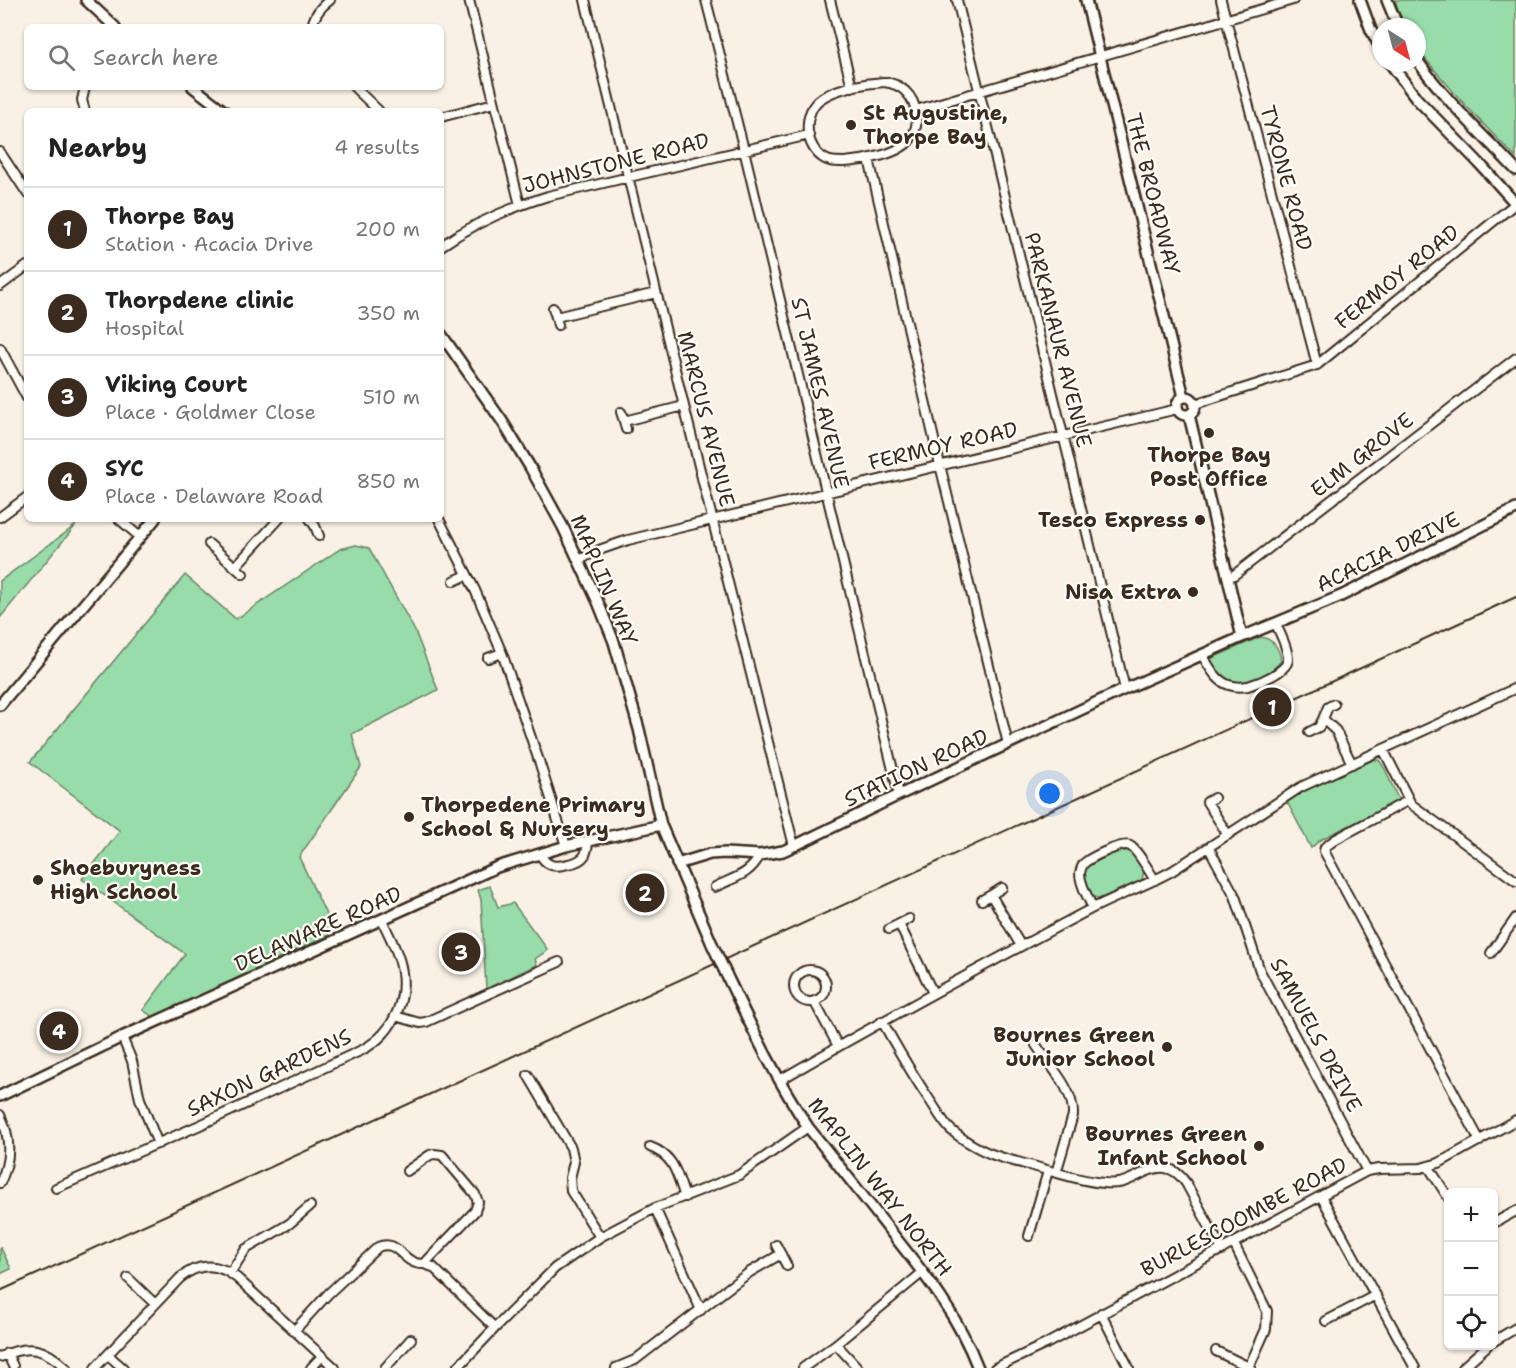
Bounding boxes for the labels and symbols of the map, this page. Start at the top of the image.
north arrow [1372,18,1426,72]
place label: St Augustine, Thorpe Bay [863,99,1008,151]
street label: TYRONE ROAD [1253,102,1319,254]
street label: THE BROADWAY [1119,110,1187,278]
marker: St Augustine, Thorpe Bay [844,118,858,132]
street label: JOHNSTONE ROAD [520,126,712,200]
street label: FERMOY ROAD [1329,218,1465,336]
street label: PARKANAUR AVENUE [1018,229,1098,451]
street label: ST JAMES AVENUE [784,295,856,491]
street label: MARCUS AVENUE [671,328,741,510]
street label: ELM GROVE [1305,406,1419,504]
street label: FERMOY ROAD [866,415,1020,477]
marker: Thorpe Bay Post Office [1202,426,1216,440]
place label: Thorpe Bay Post Office [1147,441,1271,493]
street label: ACACIA DRIVE [1312,505,1464,599]
place label: Tesco Express [1038,506,1188,534]
street label: MAPLIN WAY [564,510,644,650]
marker: Tesco Express [1193,513,1207,527]
place label: Nisa Extra [1065,578,1182,606]
marker: Nisa Extra [1186,585,1200,599]
pin: 1 [1252,684,1292,730]
street label: STATION ROAD [839,722,993,814]
your location [1035,779,1064,808]
place label: Thorpedene Primary School & Nursery [421,791,646,843]
marker: Thorpedene Primary School & Nursery [402,810,416,824]
place label: Shoeburyness High School [50,854,201,906]
pin: 2 [626,870,664,916]
marker: Shoeburyness High School [31,873,45,887]
street label: DELAWARE ROAD [230,880,406,978]
pin: 3 [442,930,480,974]
street label: SAMUELS DRIVE [1264,953,1368,1117]
pin: 4 [40,1008,78,1054]
place label: Bournes Green Junior School [993,1021,1155,1073]
street label: SAXON GARDENS [182,1023,356,1123]
marker: Bournes Green Junior School [1160,1040,1174,1054]
street label: MAPLIN WAY NORTH [801,1092,959,1282]
place label: Bournes Green Infant School [1085,1120,1247,1172]
marker: Bournes Green Infant School [1252,1139,1266,1153]
street label: BURLESCOOMBE ROAD [1136,1151,1352,1283]

